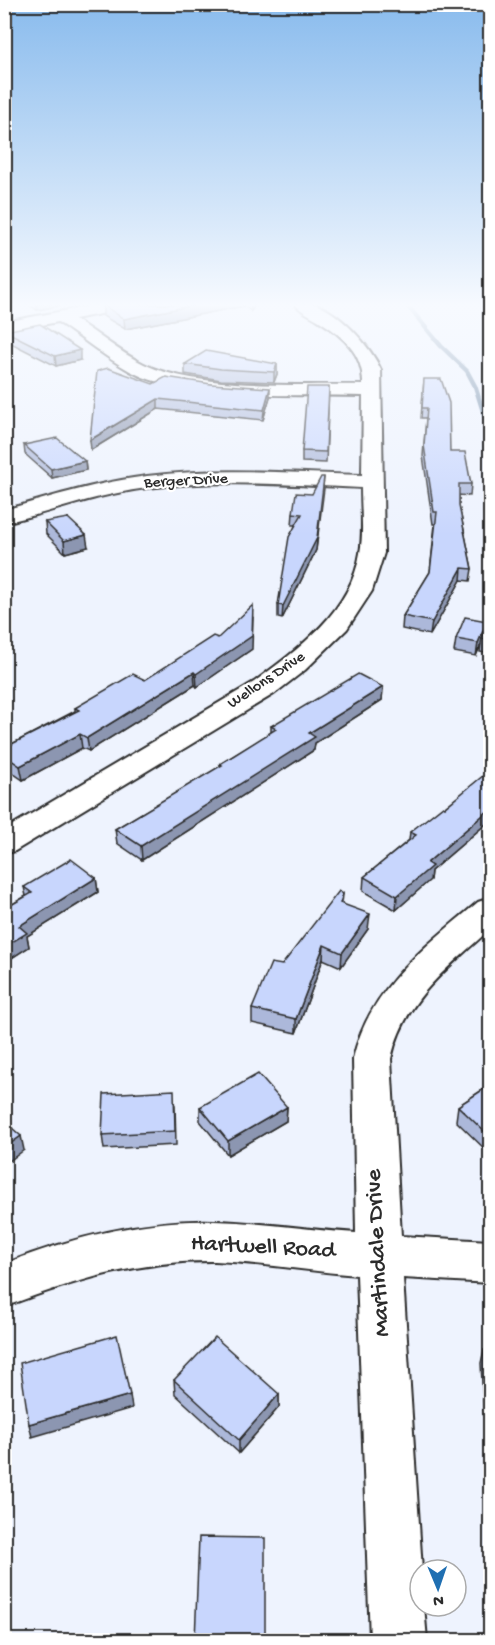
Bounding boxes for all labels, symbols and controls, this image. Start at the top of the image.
street label: Berger Drive [143,470,229,494]
street label: Wellons Drive [225,648,310,714]
street label: Martindale Drive [360,1168,398,1338]
street label: Hartwell Road [190,1230,338,1266]
north arrow [408,1558,468,1618]
text: N [432,1590,444,1609]

